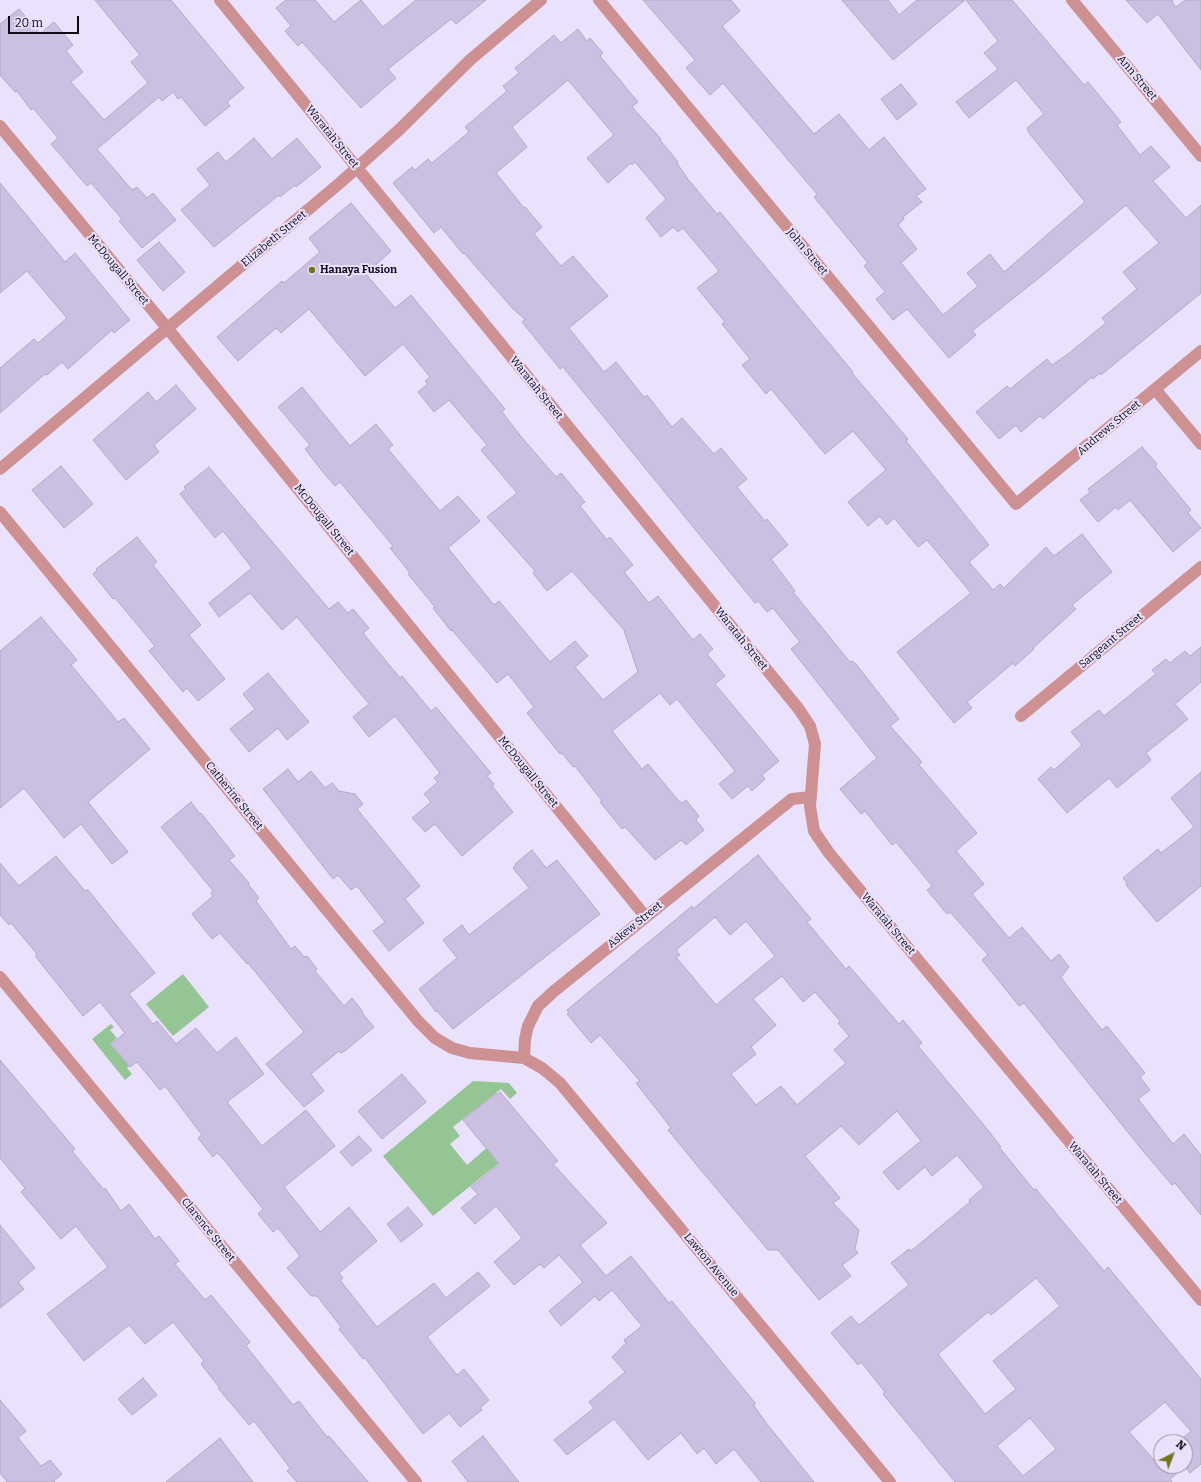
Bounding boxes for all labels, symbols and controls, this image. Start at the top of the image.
scale bar [10,8,81,34]
text: 20 m [15,16,43,30]
street label: Ann Street [1114,53,1160,103]
street label: Waratah Street [303,103,361,171]
street label: Elizabeth Street [239,208,309,270]
street label: John Street [784,226,830,278]
street label: McDougall Street [85,232,151,308]
place label: Hanaya Fusion [320,263,397,277]
marker: Hanaya Fusion [307,265,317,275]
street label: Waratah Street [507,354,565,422]
street label: Andrews Street [1075,398,1143,458]
street label: McDougall Street [291,482,357,558]
street label: Waratah Street [712,605,770,673]
street label: Sargeant Street [1076,610,1146,672]
street label: McDougall Street [495,734,561,810]
street label: Catherine Street [202,759,266,833]
street label: Waratah Street [858,890,918,958]
street label: Askew Street [605,899,665,951]
street label: Waratah Street [1065,1139,1125,1207]
street label: Clarence Street [178,1195,238,1265]
street label: Lawton Avenue [681,1231,741,1299]
north arrow [1153,1434,1193,1474]
text: N [1173,1438,1188,1453]

